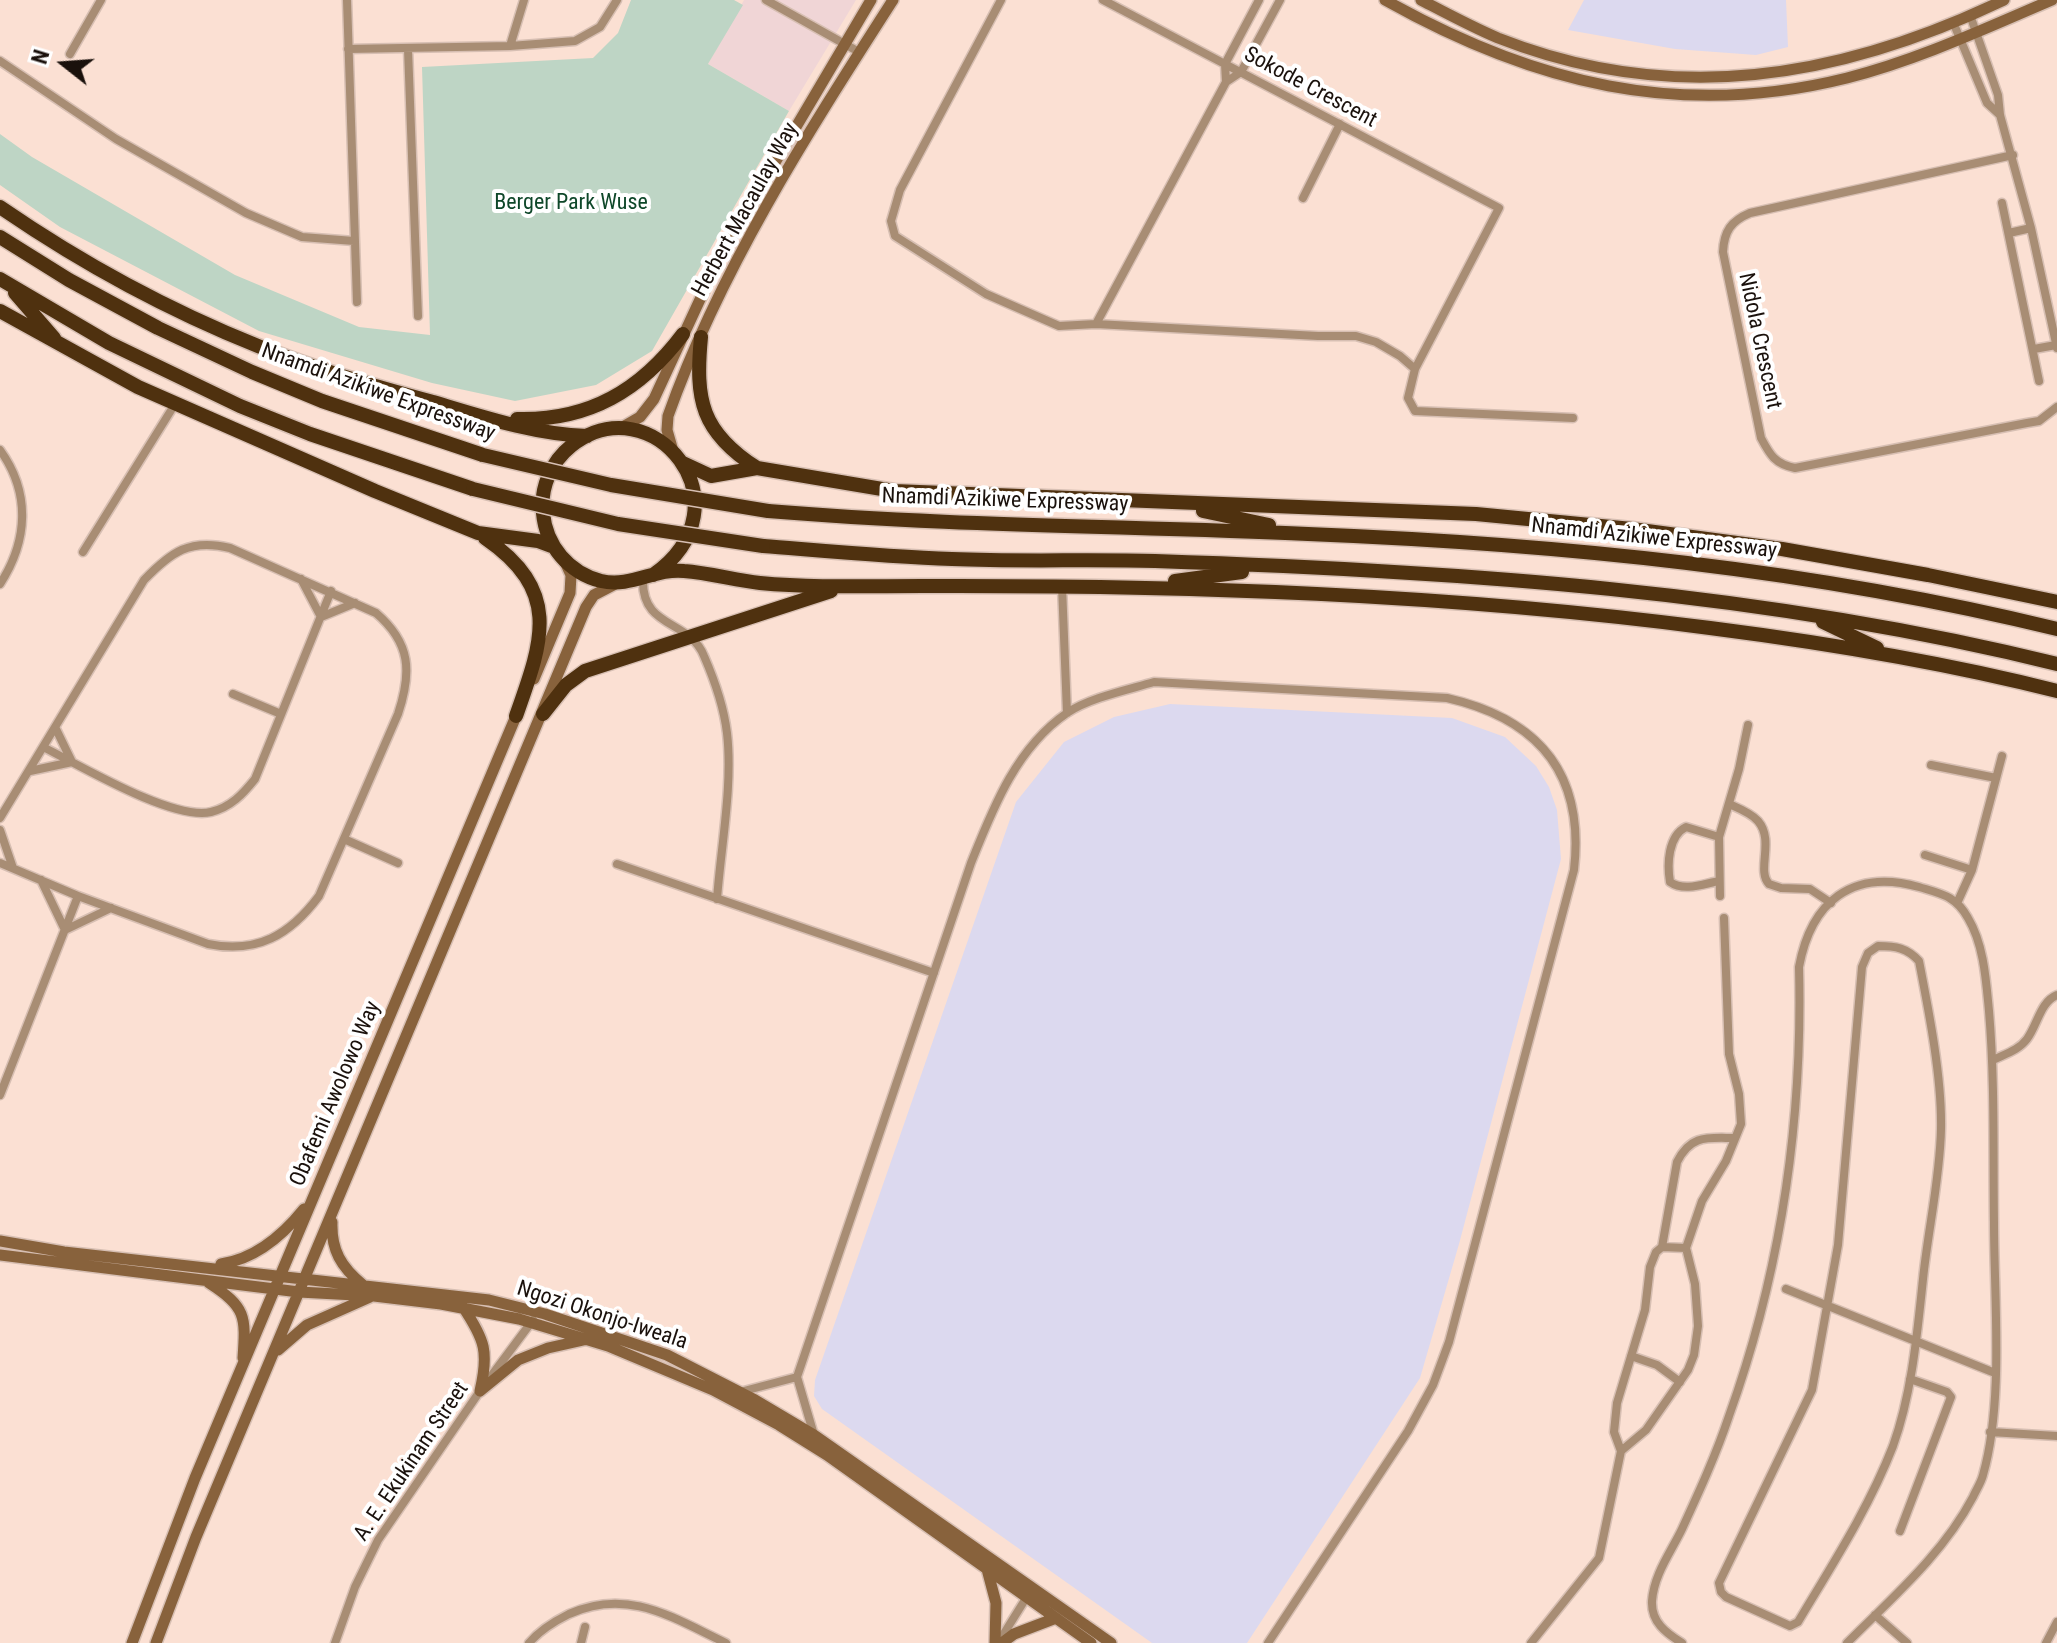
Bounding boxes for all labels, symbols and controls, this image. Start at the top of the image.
north arrow [24,24,104,104]
street label: Sokode Crescent [1239,42,1381,134]
text: N [27,47,54,67]
street label: Herbert Macaulay Way [687,118,805,302]
park label: Berger Park Wuse [494,190,648,216]
street label: Nidola Crescent [1732,271,1786,411]
street label: Nnamdi Azikiwe Expressway [258,338,498,448]
street label: Nnamdi Azikiwe Expressway [881,484,1129,518]
street label: Nnamdi Azikiwe Expressway [1530,513,1778,565]
street label: Obafemi Awolowo Way [285,998,387,1190]
street label: Ngozi Okonjo-Iweala [513,1276,691,1356]
street label: A. E. Ekukinam Street [349,1377,475,1547]

